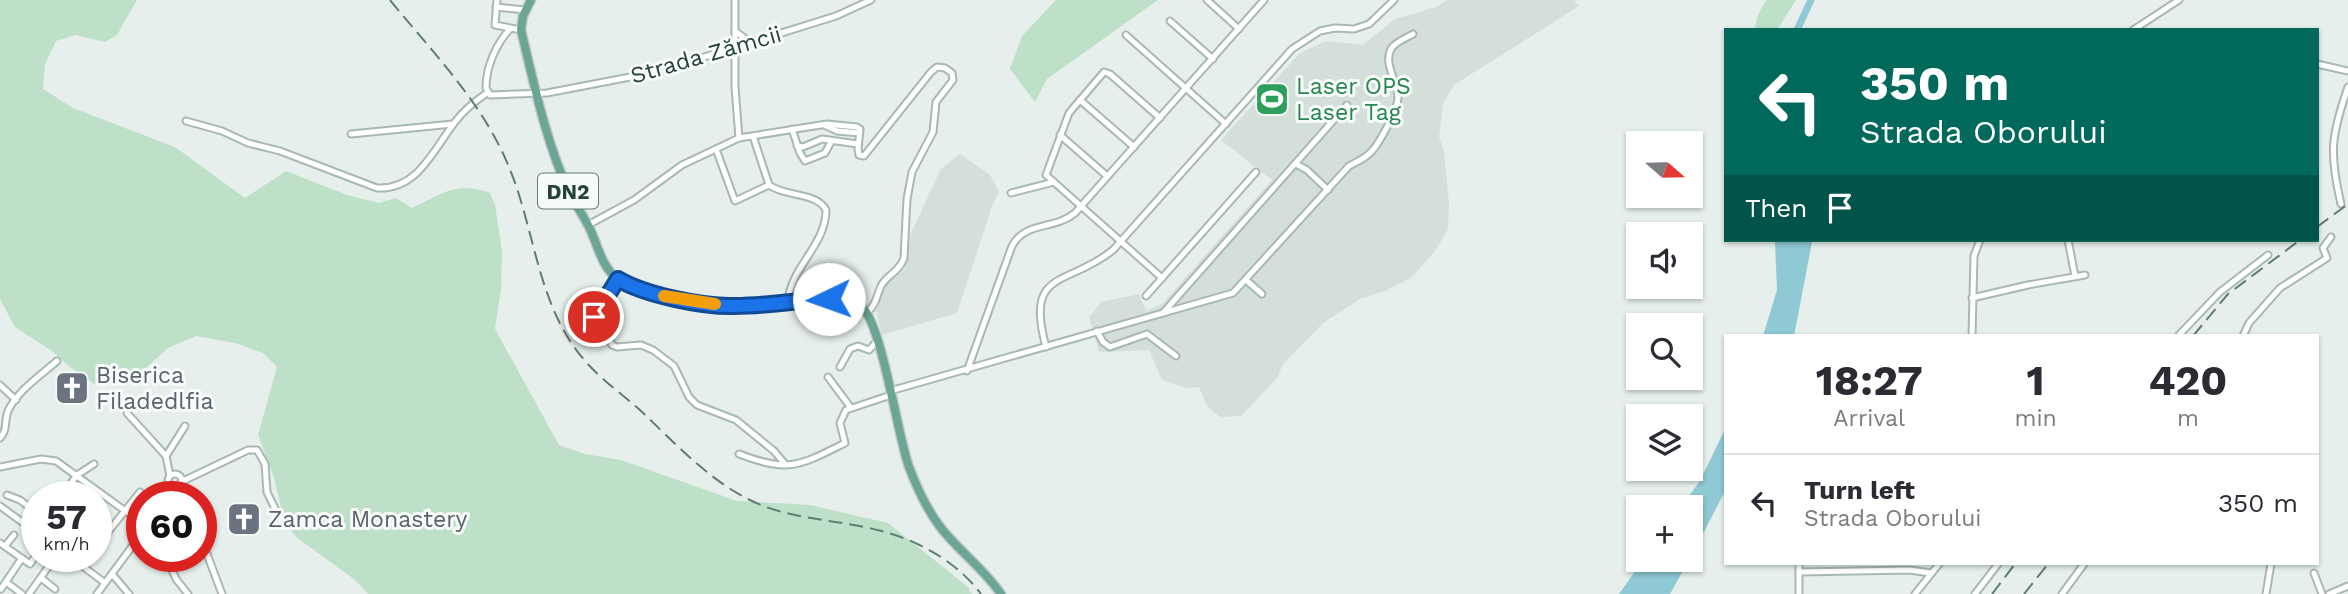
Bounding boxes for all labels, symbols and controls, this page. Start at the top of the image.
street label: Strada Zămcii [627,21,785,89]
text: 350 m [1860,54,2009,112]
icon: left [1745,56,1836,147]
place label: Laser OPS Laser Tag [1296,73,1411,126]
sports icon: Laser OPS Laser Tag [1253,80,1291,118]
text: Strada Oborului [1860,113,2107,151]
north arrow [1626,131,1703,208]
map controls [1626,131,1703,572]
road number: DN2 [538,174,598,208]
icon: arrive [1821,189,1859,227]
text: Then [1745,193,1807,223]
button: sound [1626,222,1703,299]
position arrow [792,262,866,336]
pin [564,287,624,347]
icon: arrive [575,298,613,336]
button: search [1626,313,1703,390]
text: 18:27 [1816,356,1923,405]
text: 1 [2027,356,2045,405]
text: 420 [2149,356,2227,405]
place label: Biserica Filadedlfia [96,362,214,415]
church icon: Biserica Filadedlfia [53,369,91,407]
button: layers [1626,404,1703,481]
text: Arrival [1833,405,1905,432]
text: min [2014,405,2057,432]
text: m [2177,405,2199,432]
text: Turn left [1804,475,1915,505]
speed limit sign: 60 [126,481,217,572]
icon: left [1745,484,1783,522]
text: 350 m [2218,488,2298,518]
button: + [1626,495,1703,572]
text: 57 [46,496,87,538]
church icon: Zamca Monastery [225,500,263,538]
text: Strada Oborului [1804,505,1981,532]
place label: Zamca Monastery [268,506,468,533]
text: km/h [43,533,90,554]

